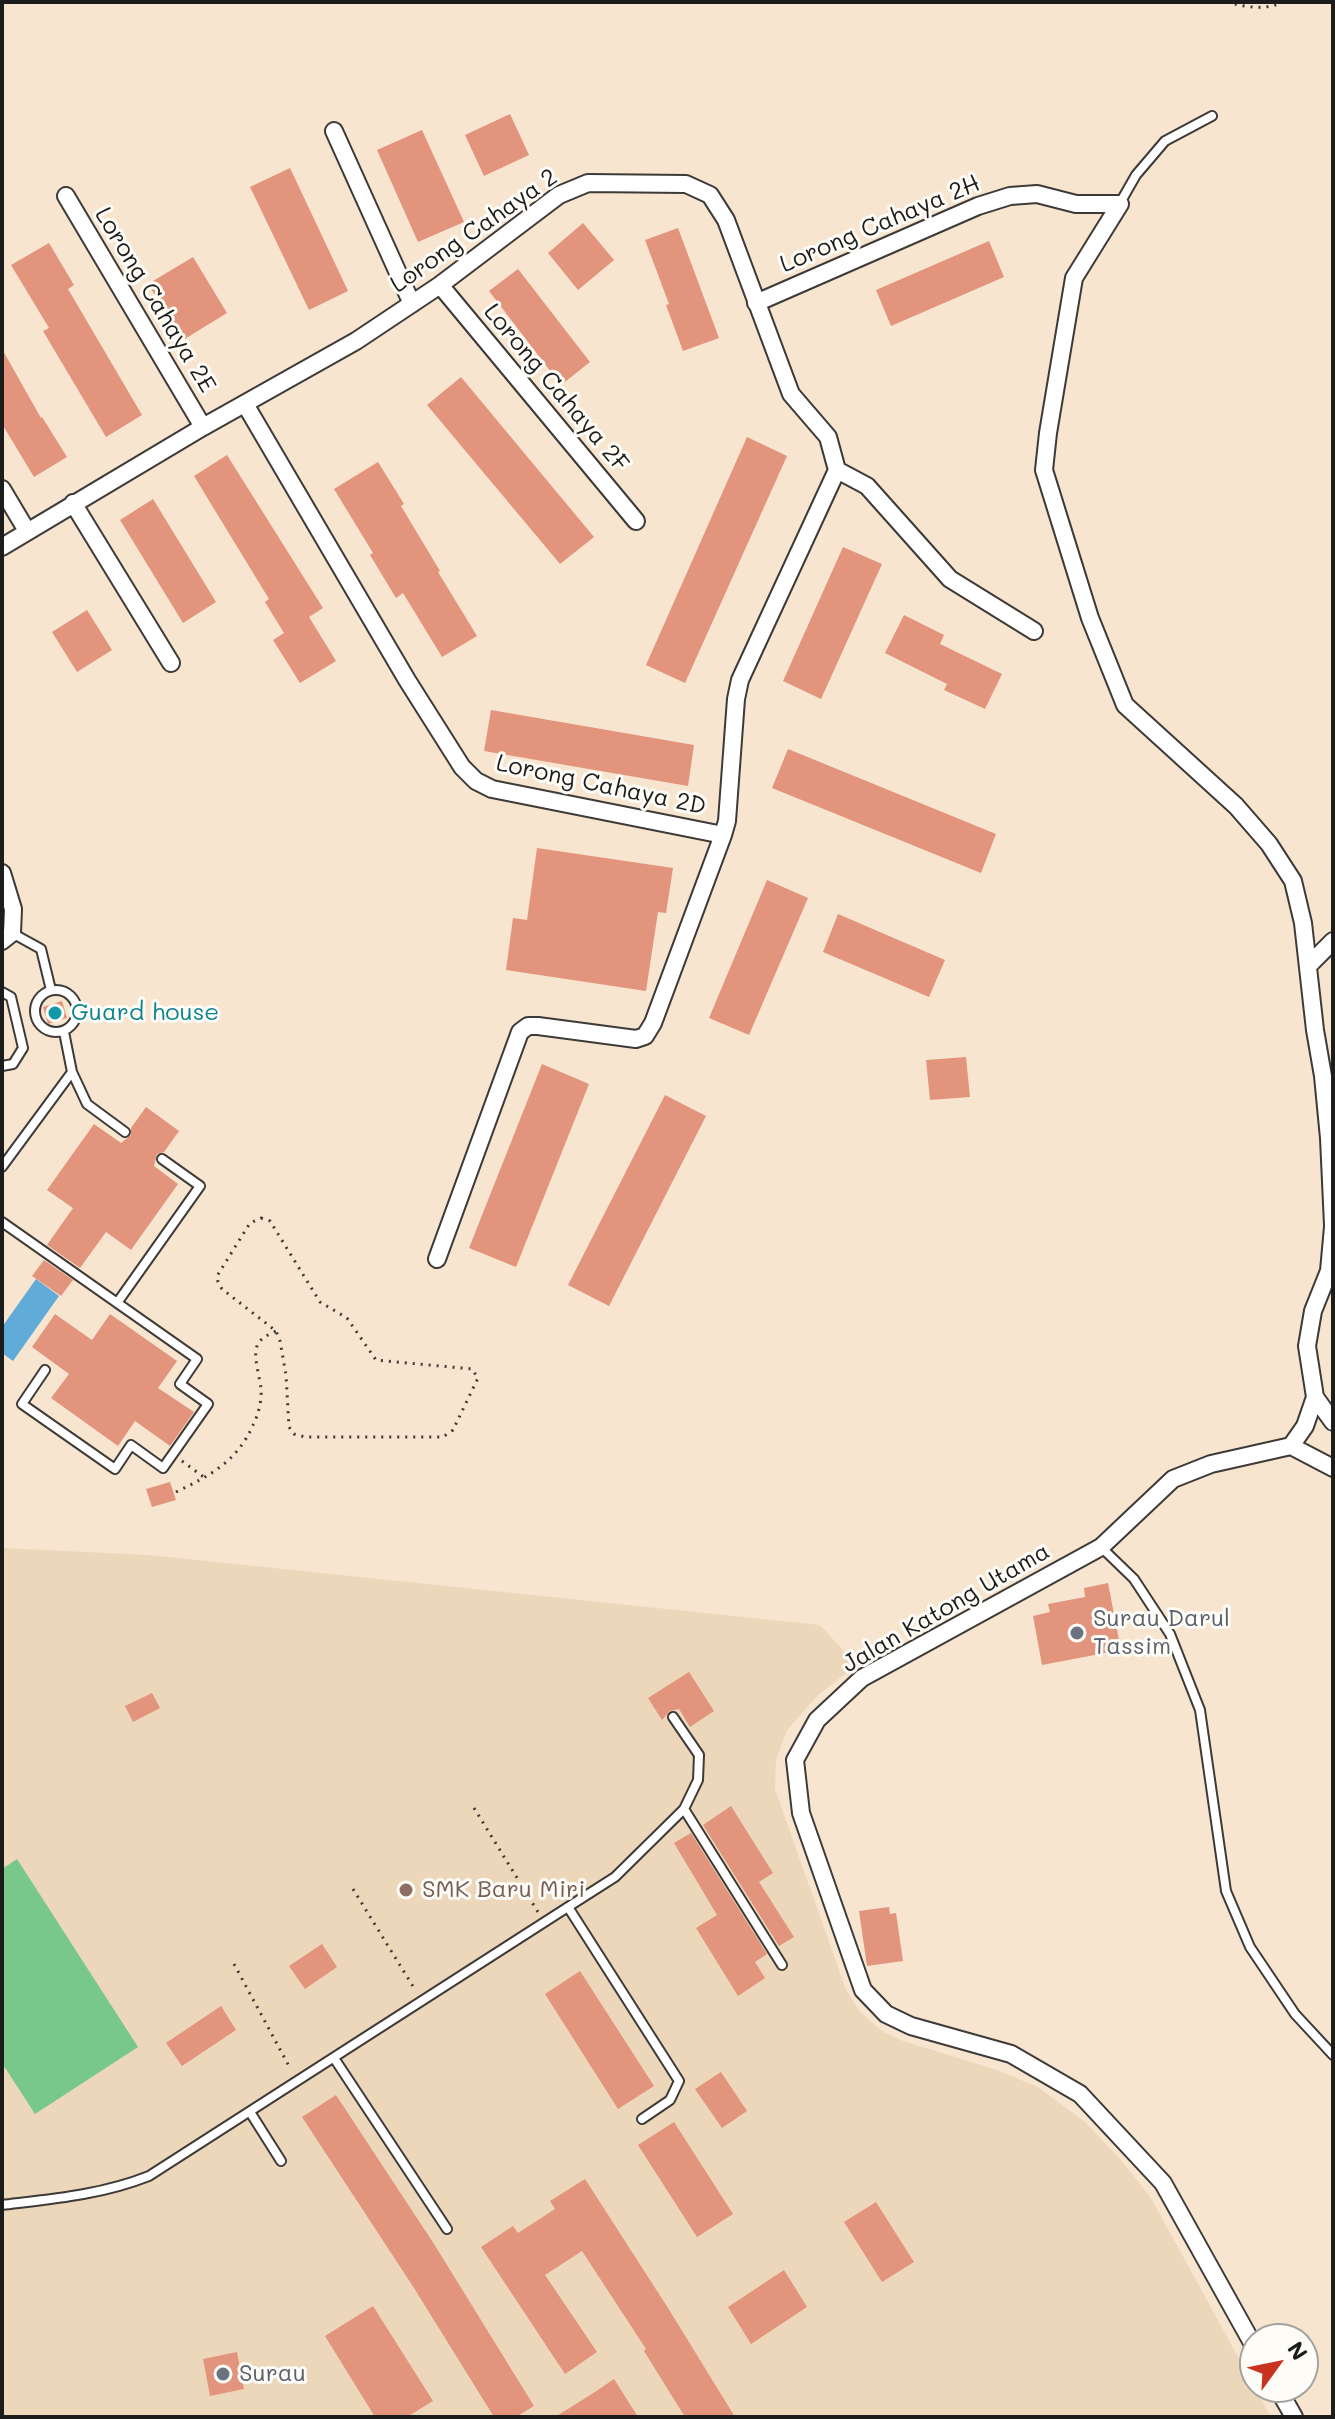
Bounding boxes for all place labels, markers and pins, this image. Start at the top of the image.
place label: Guard house [71,999,219,1027]
marker: Guard house [46,1004,64,1022]
place label: Surau Darul Tassim [1093,1605,1230,1661]
marker: Surau Darul Tassim [1068,1624,1086,1642]
place label: SMK Baru Miri [422,1876,585,1904]
marker: SMK Baru Miri [397,1881,415,1899]
place label: Surau [239,2360,306,2388]
marker: Surau [214,2365,232,2383]

